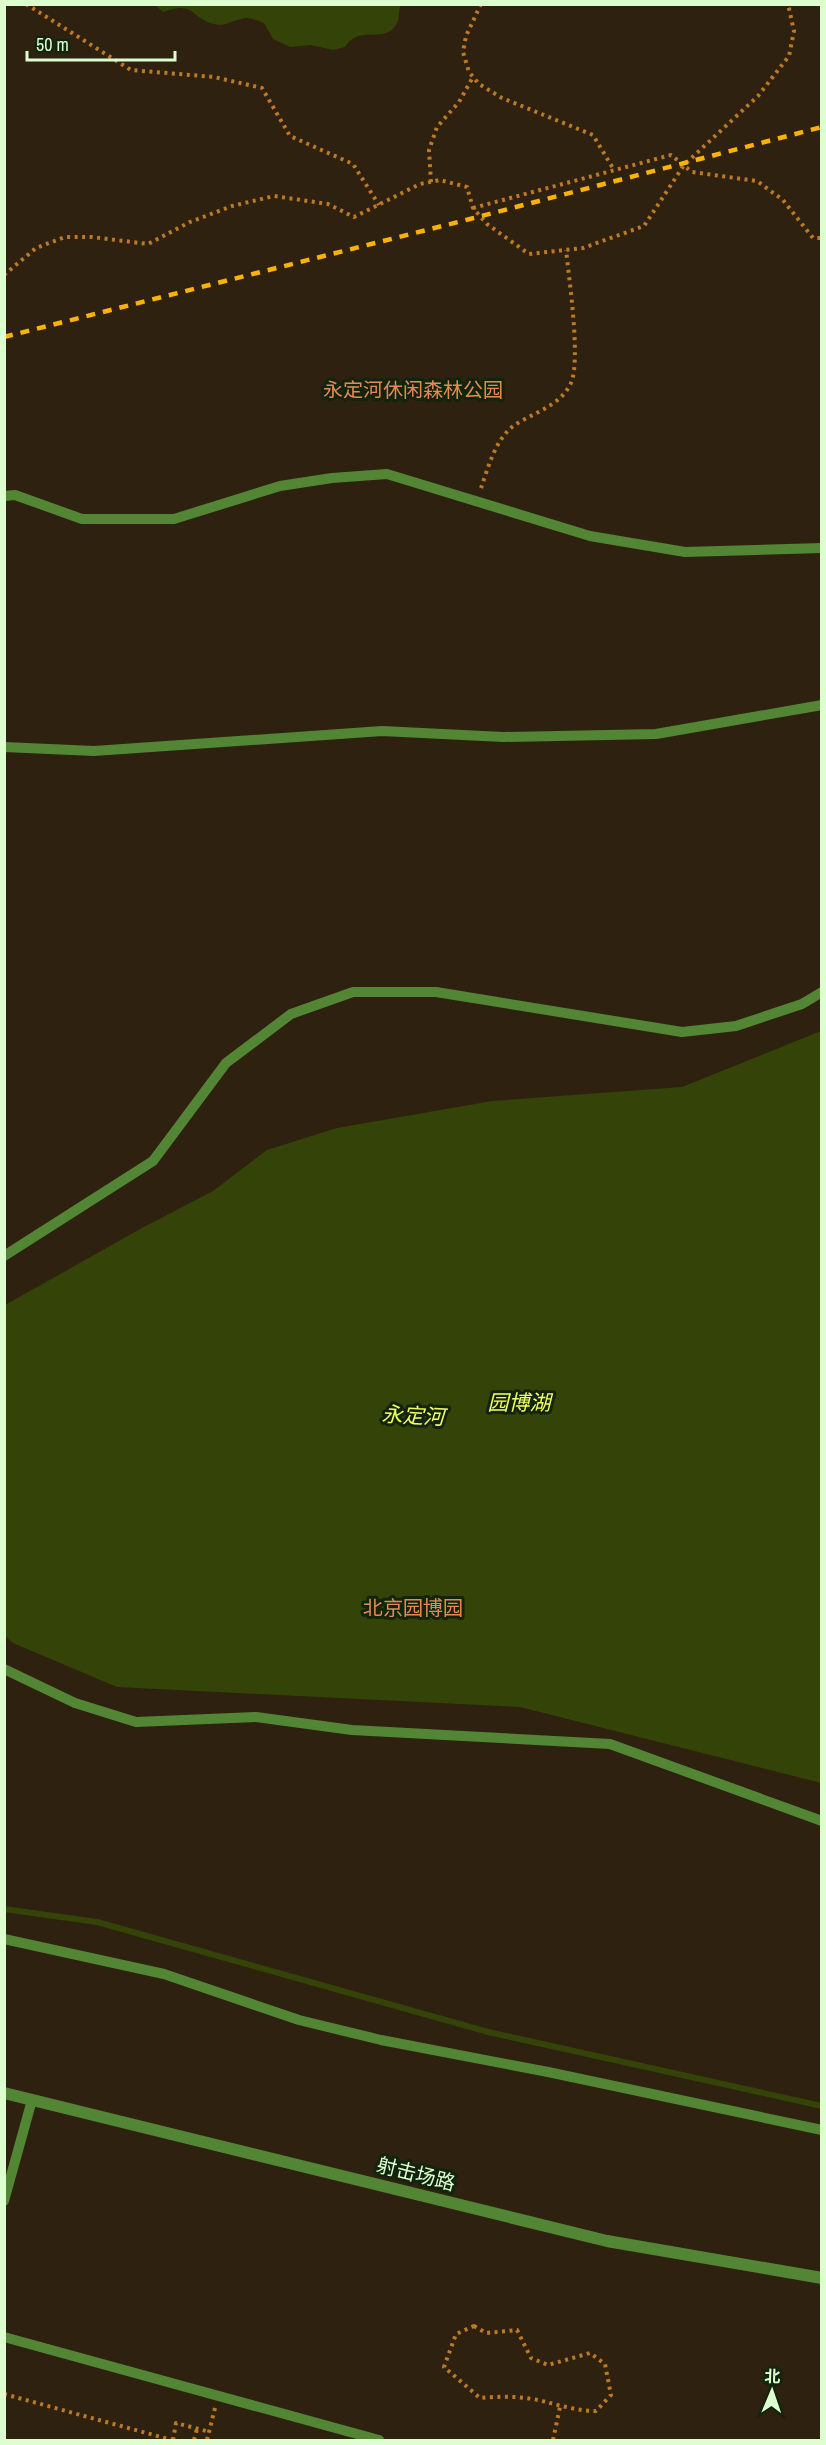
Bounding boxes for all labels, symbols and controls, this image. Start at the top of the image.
scale bar [27,24,176,62]
text: 50 m [36,32,69,57]
park label: 永定河休闲森林公园 [323,376,503,403]
water label: 园博湖 [488,1388,553,1417]
water label: 永定河 [381,1399,449,1432]
park label: 北京园博园 [363,1594,463,1621]
street label: 射击场路 [374,2151,458,2196]
north arrow [742,2361,802,2421]
text: 北 [764,2365,781,2387]

